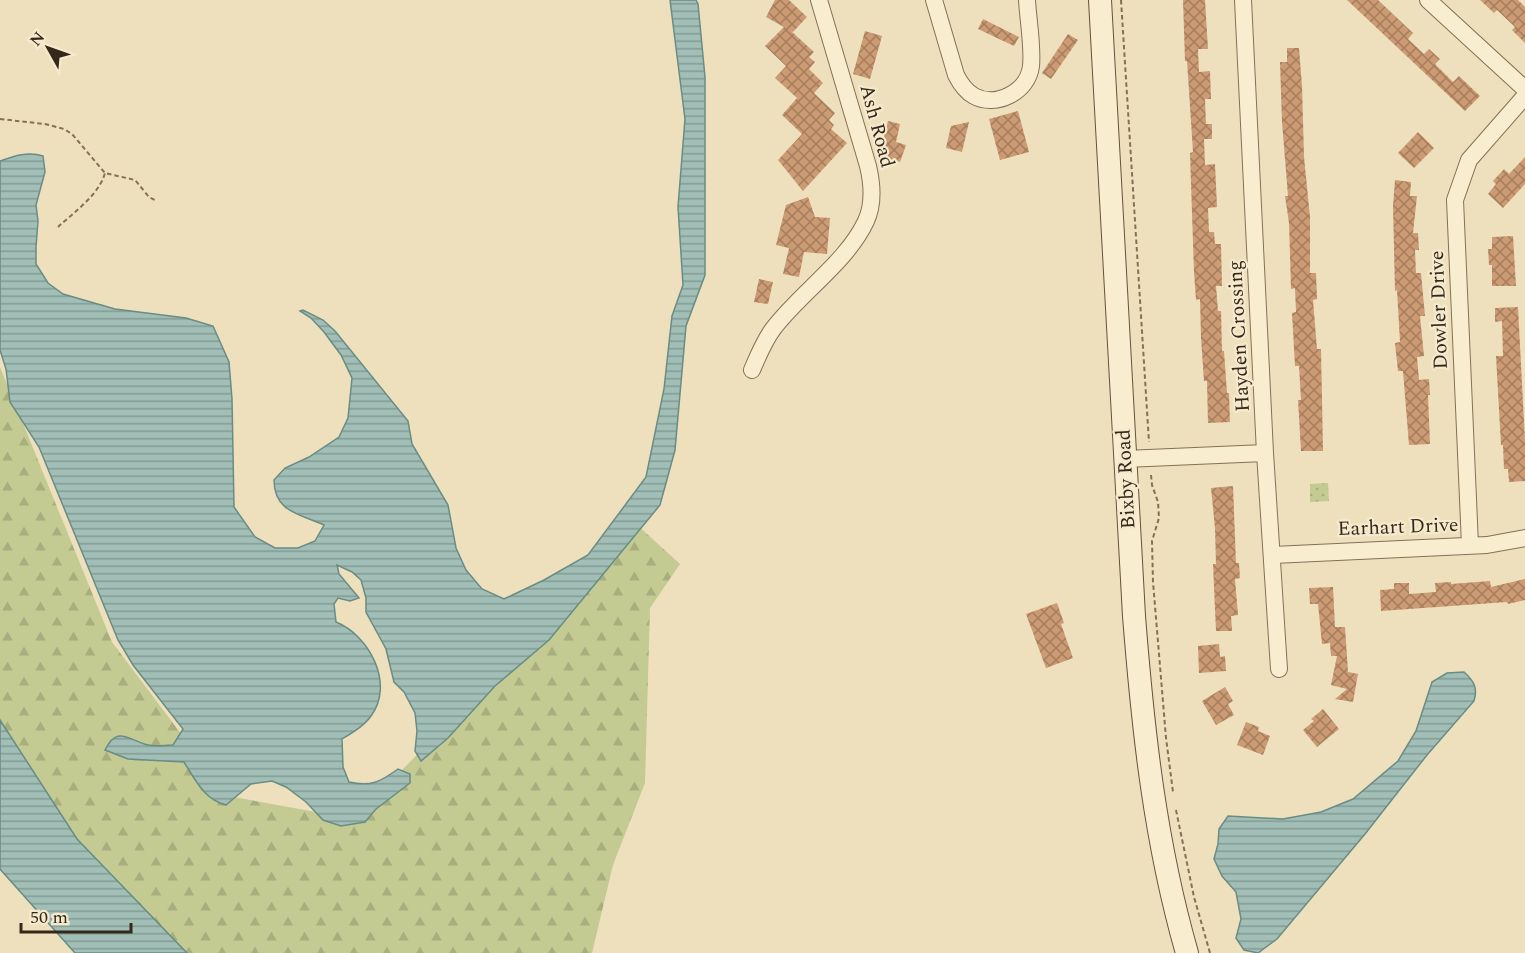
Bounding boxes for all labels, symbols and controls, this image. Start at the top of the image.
north arrow [18,18,78,78]
text: N [24,26,51,52]
street label: Ash Road [851,81,903,171]
street label: Dowler Drive [1422,250,1456,370]
street label: Hayden Crossing [1220,259,1258,413]
street label: Bixby Road [1108,428,1144,530]
street label: Earhart Drive [1337,510,1459,544]
scale bar [21,896,130,934]
text: 50 m [30,904,68,931]

